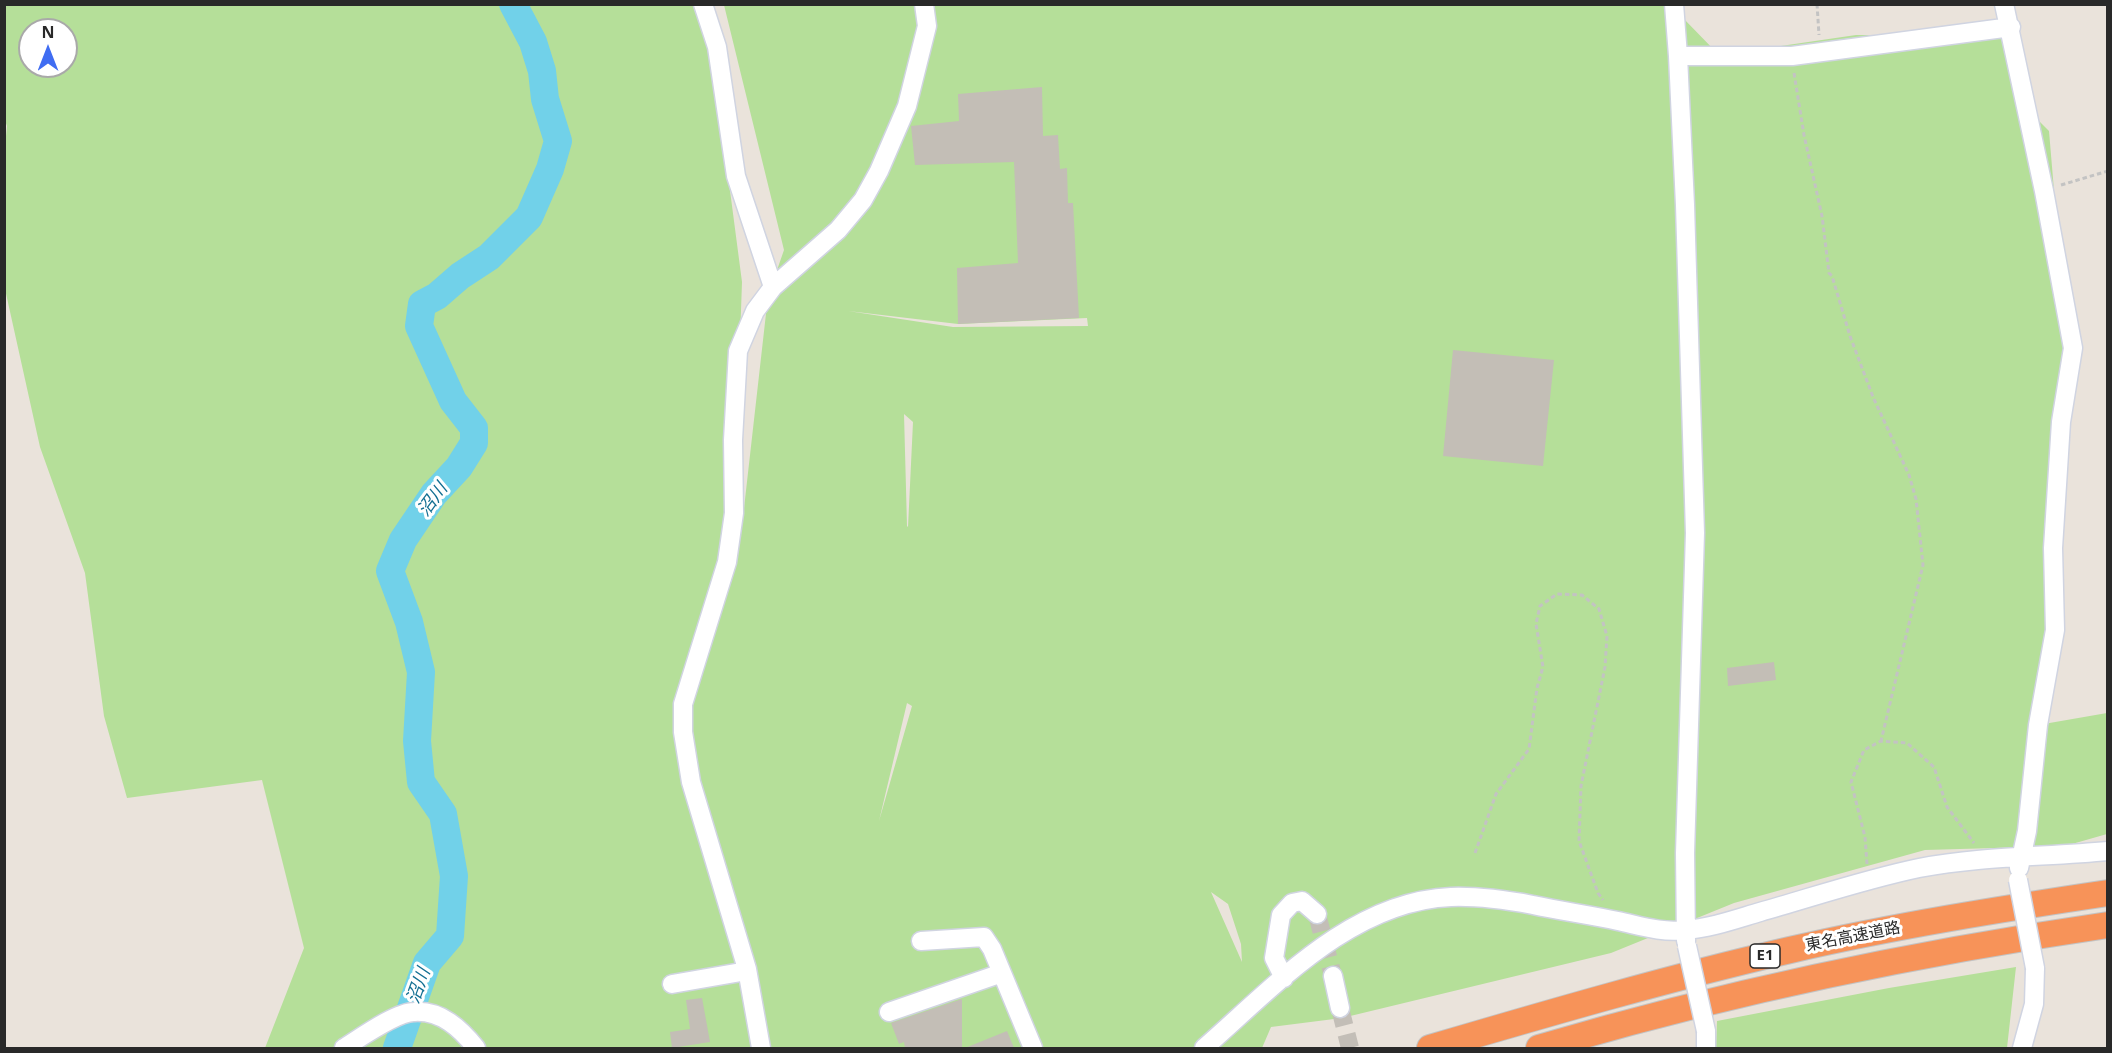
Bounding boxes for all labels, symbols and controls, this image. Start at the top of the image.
north arrow [18,18,78,78]
text: N [41,21,55,43]
water label: 沼川 [414,479,452,521]
street label: 東名高速道路 [1804,918,1902,956]
road number: E1 [1750,944,1780,968]
water label: 沼川 [403,965,435,1007]

